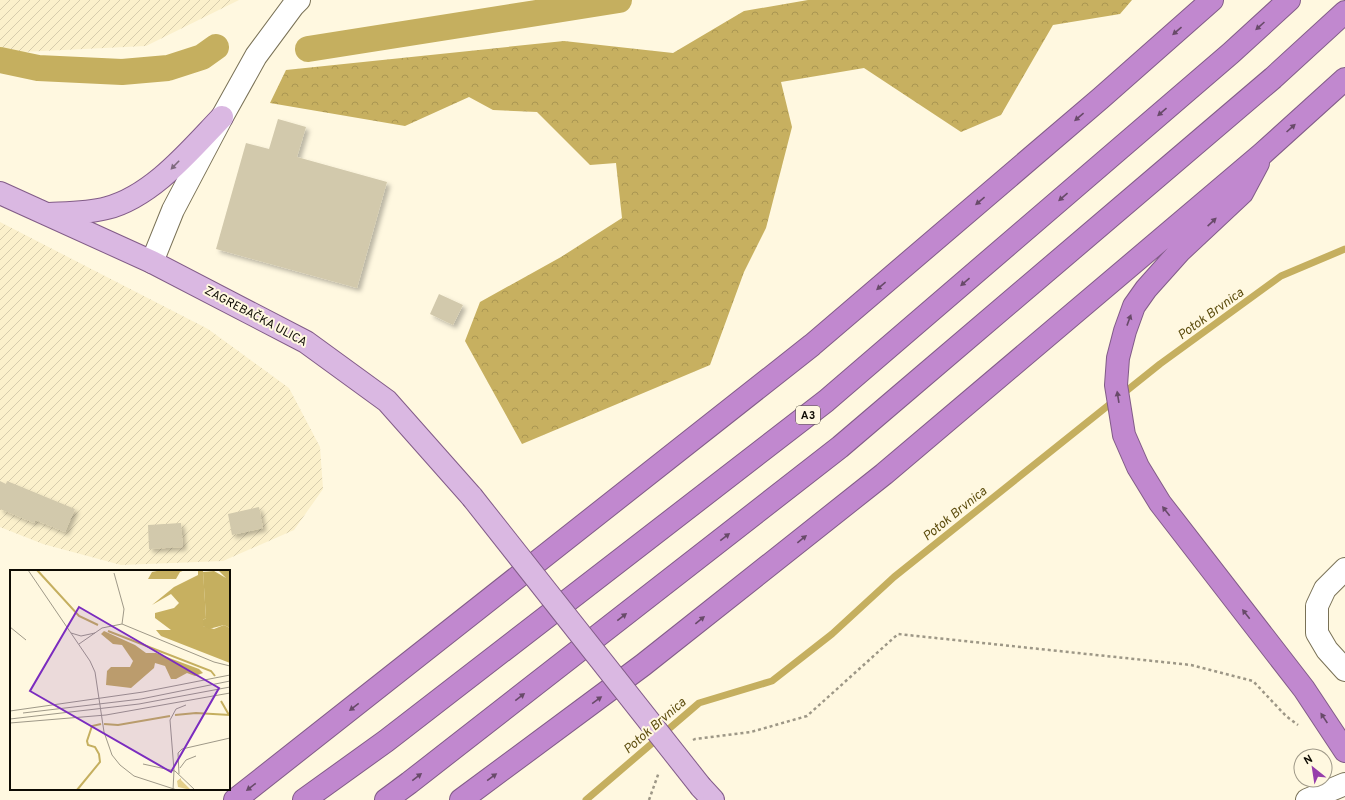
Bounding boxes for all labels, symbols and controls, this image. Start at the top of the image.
one-way arrow [1255,22,1265,31]
one-way arrow [1171,27,1182,36]
one-way arrow [1157,107,1167,117]
one-way arrow [1074,112,1084,122]
one-way arrow [1286,123,1296,133]
one-way arrow [171,160,180,170]
one-way arrow [1058,192,1069,201]
one-way arrow [975,197,985,206]
one-way arrow [1207,218,1216,227]
one-way arrow [960,277,970,286]
one-way arrow [876,281,886,290]
street label: ZAGREBAČKA ULICA [201,283,310,351]
water label: Potok Brvnica [1175,285,1248,344]
one-way arrow [1126,314,1132,326]
one-way arrow [1115,391,1121,403]
road number: A3 [796,406,820,424]
water label: Potok Brvnica [920,484,991,545]
one-way arrow [1162,506,1171,517]
one-way arrow [719,533,730,542]
one-way arrow [796,535,807,544]
inset map [10,570,230,790]
one-way arrow [1242,608,1251,619]
one-way arrow [617,613,628,622]
one-way arrow [695,616,706,625]
one-way arrow [514,693,525,702]
water label: Potok Brvnica [621,695,690,758]
one-way arrow [592,696,602,704]
one-way arrow [348,703,359,711]
one-way arrow [1320,712,1327,724]
north arrow [1293,748,1333,788]
text: N [1302,752,1315,768]
one-way arrow [412,773,423,781]
one-way arrow [487,773,498,781]
one-way arrow [246,783,257,792]

